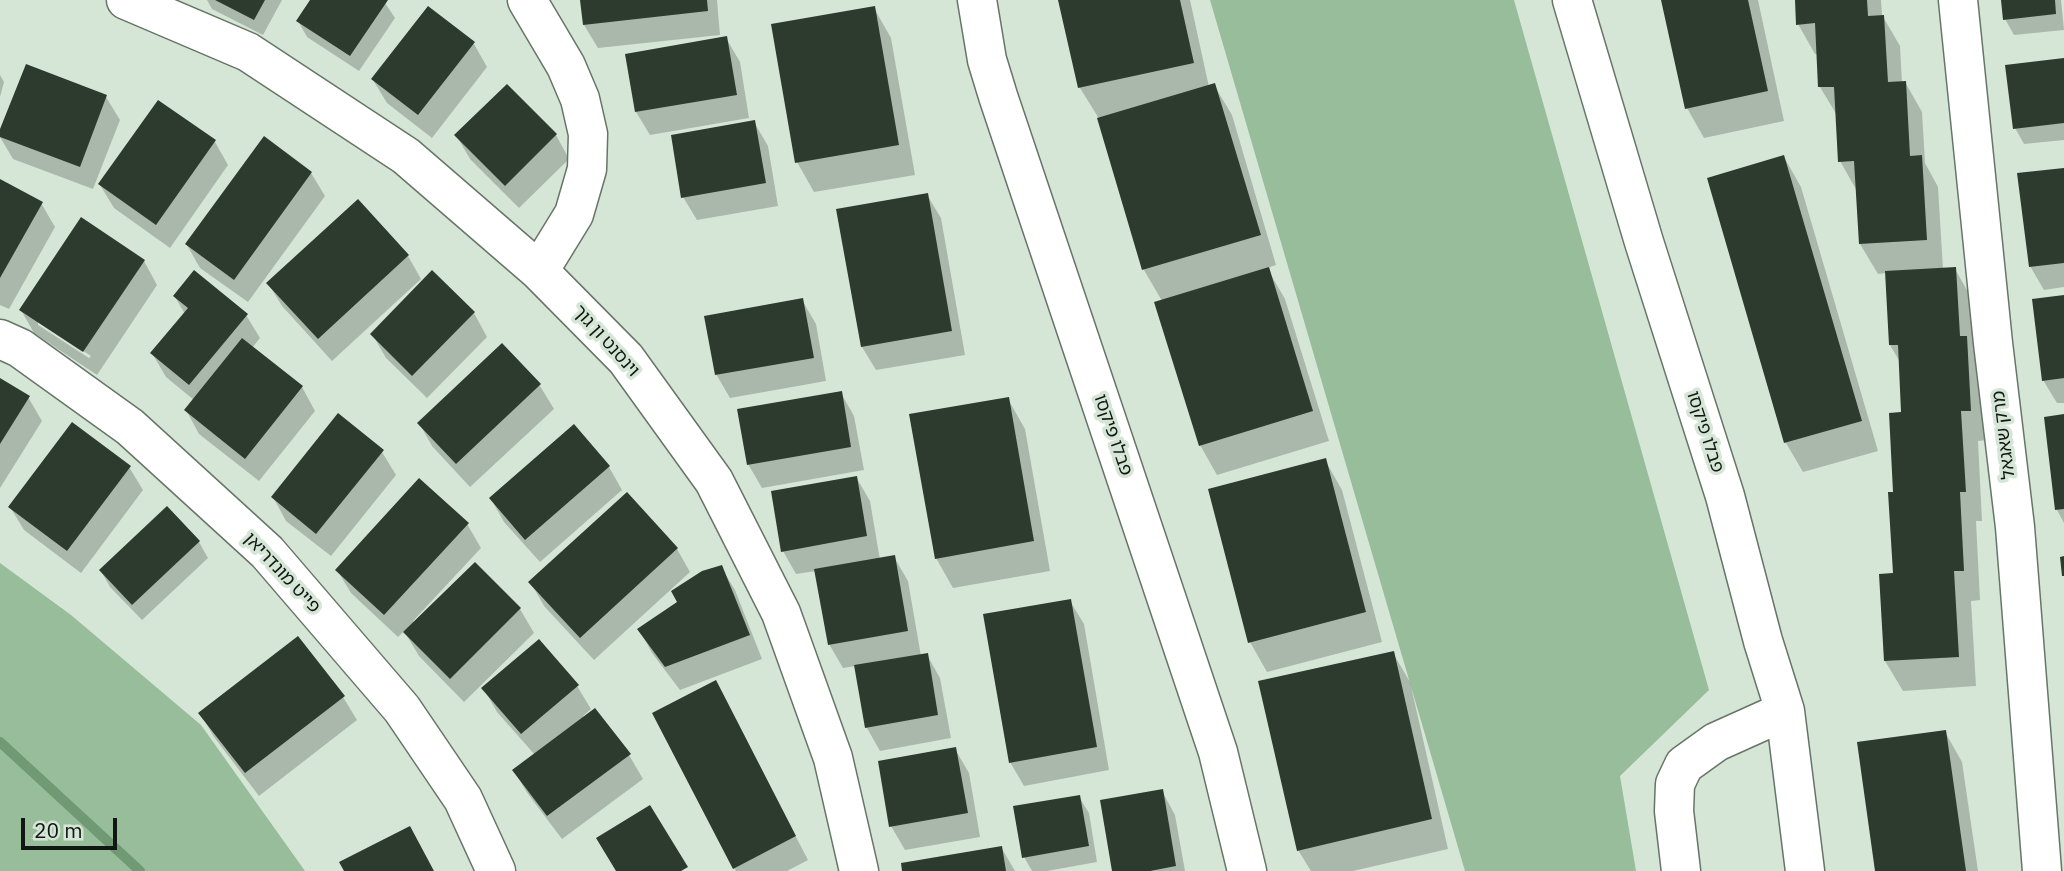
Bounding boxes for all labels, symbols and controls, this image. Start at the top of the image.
street label: וינסנט ון גוך [568,301,644,381]
street label: פבלו פיקסו [1682,388,1728,476]
street label: מרק שאגאל [1988,390,2020,480]
street label: פבלו פיקסו [1089,391,1137,479]
street label: פייט מונדריאן [239,528,325,618]
scale bar [24,804,121,848]
text: 20 m [34,816,83,844]

